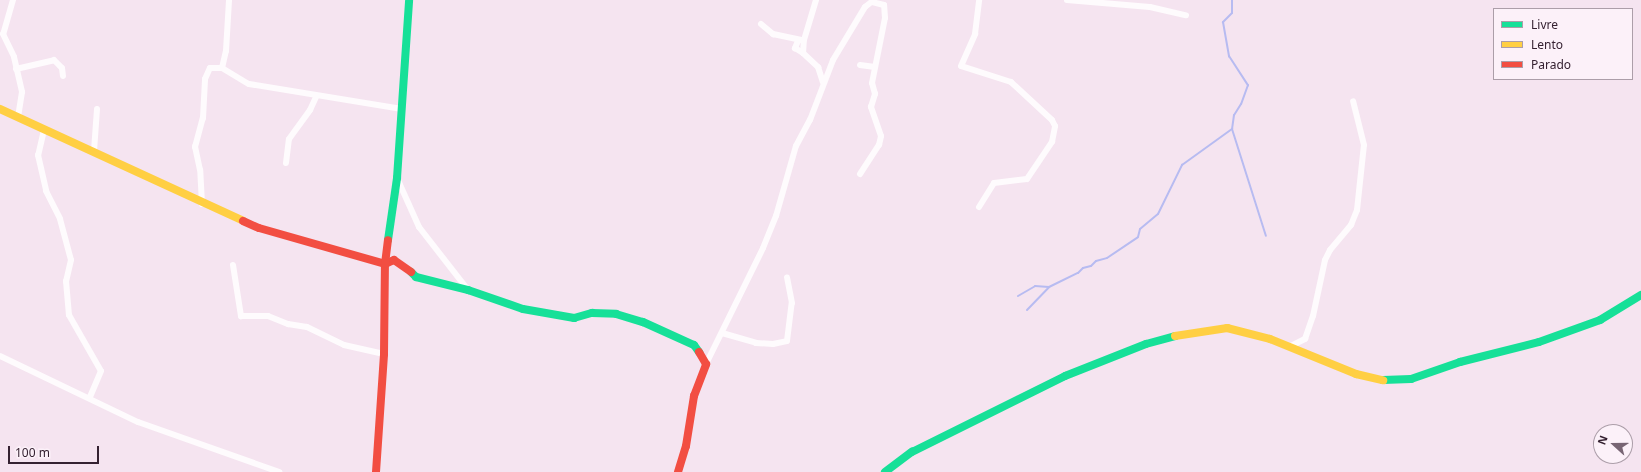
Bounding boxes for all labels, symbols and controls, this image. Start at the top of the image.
legend [1493,8,1633,80]
text: Livre [1531,16,1558,33]
text: Lento [1531,36,1563,53]
text: Parado [1531,56,1571,73]
north arrow [1593,424,1633,464]
text: N [1594,433,1611,447]
scale bar [10,438,101,464]
text: 100 m [15,444,50,461]

